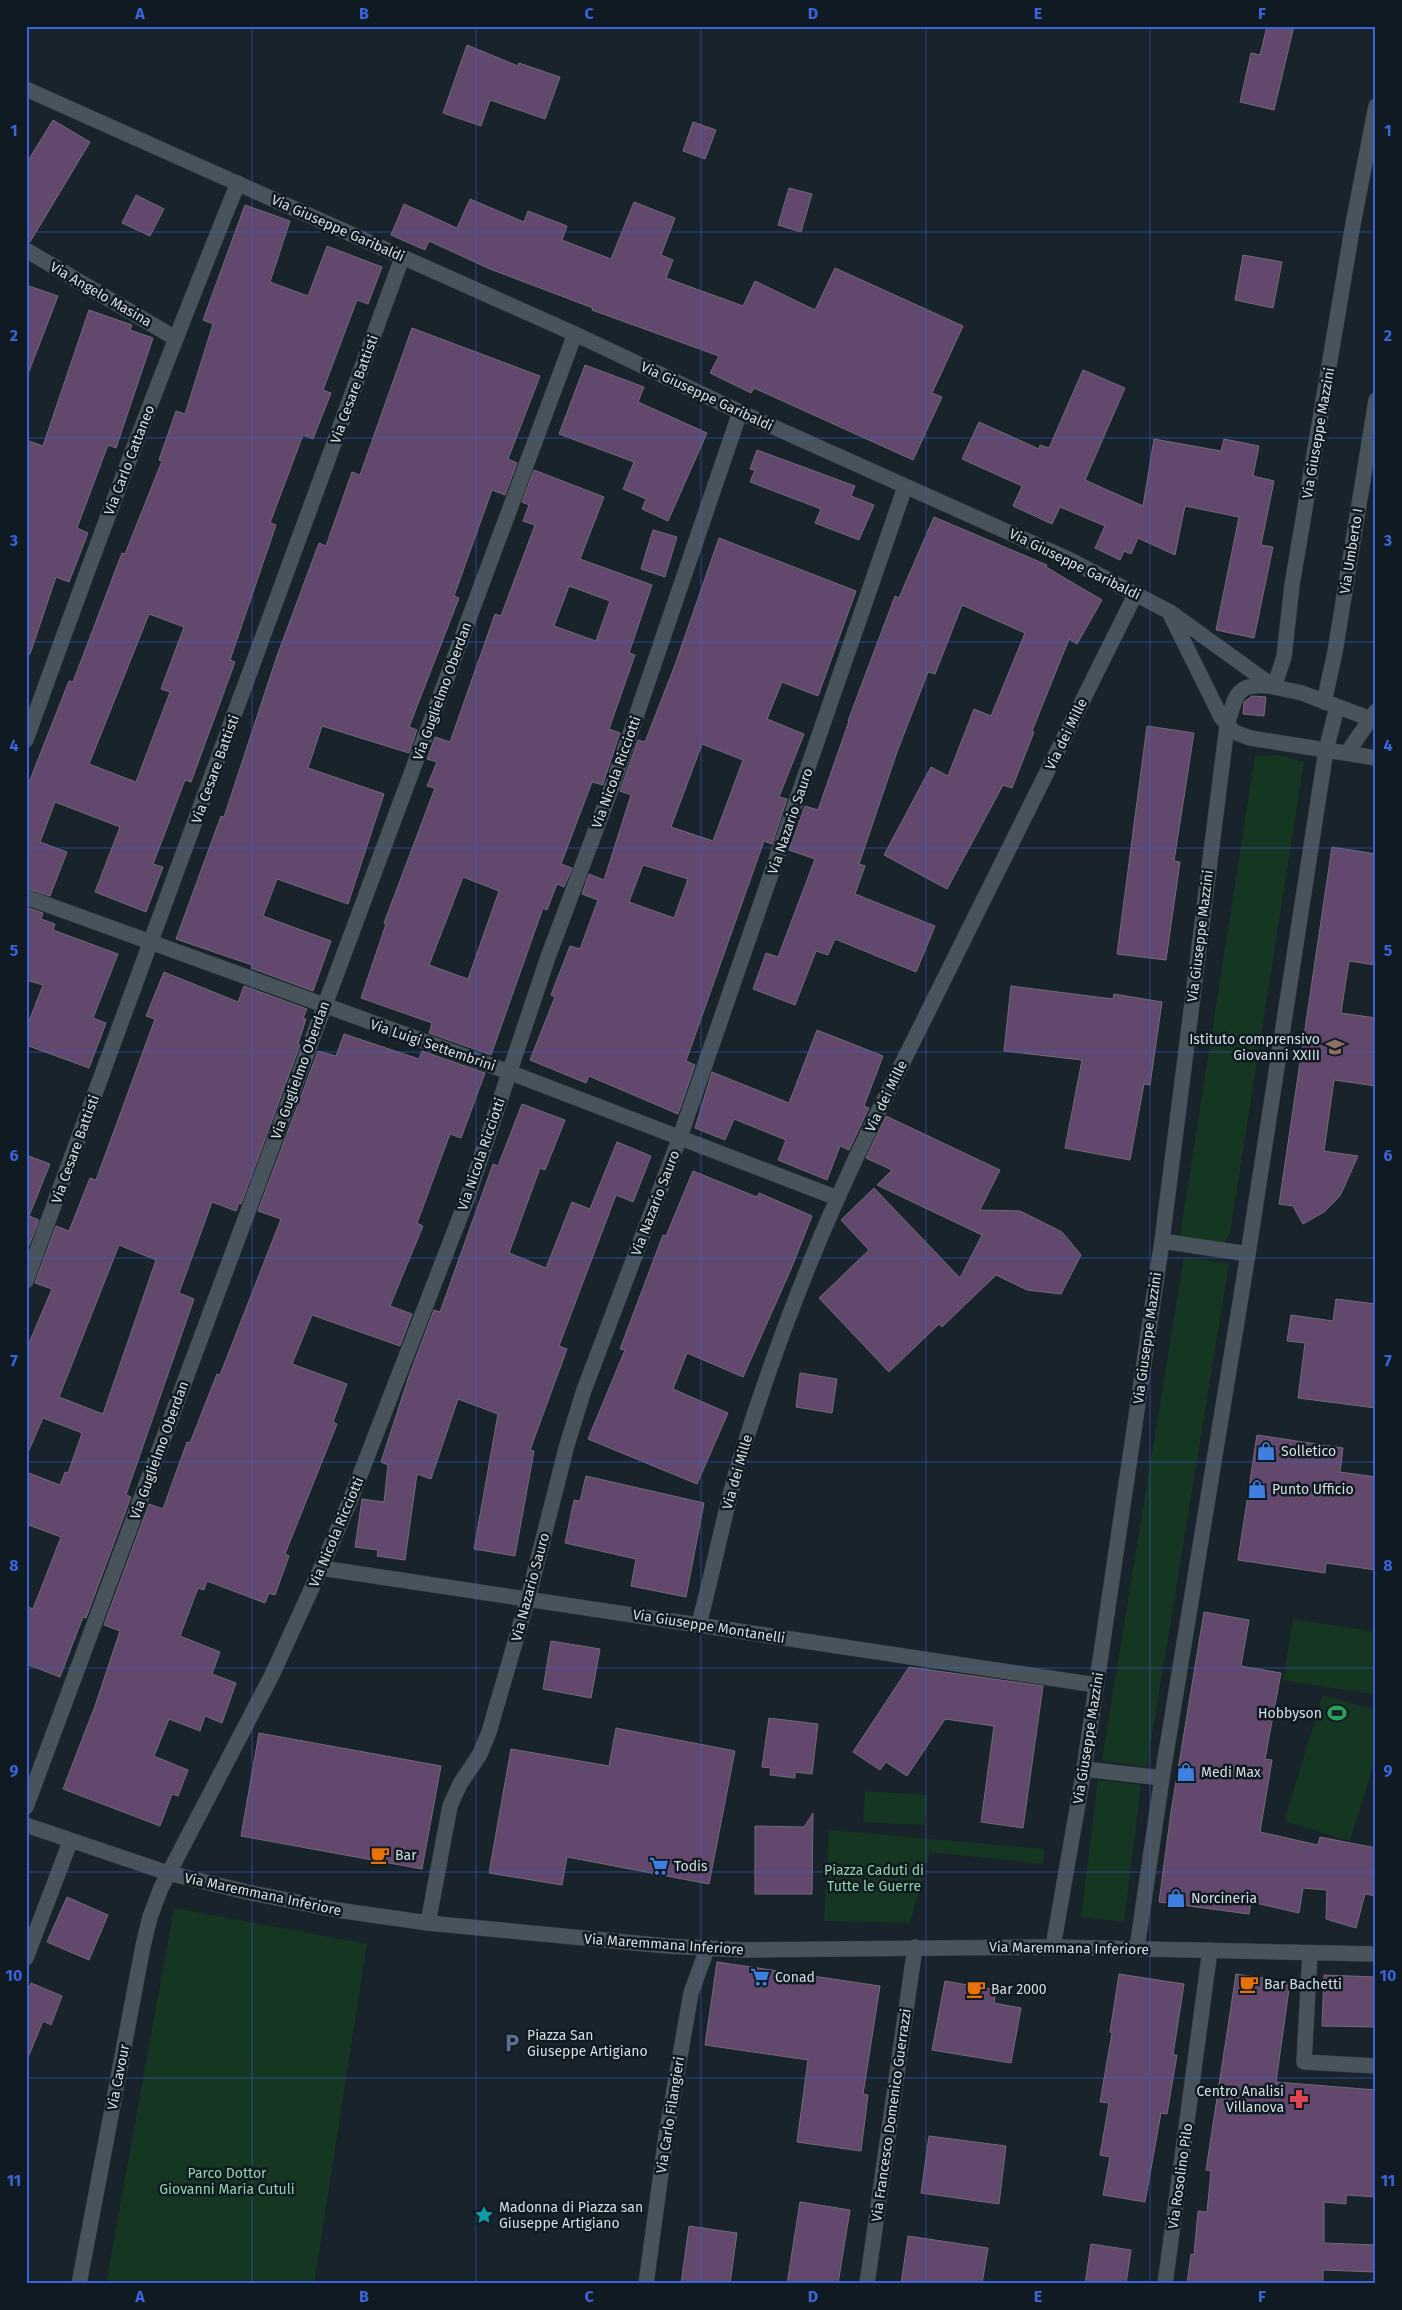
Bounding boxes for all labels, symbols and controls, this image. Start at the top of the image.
text: A [134,4,145,23]
text: B [359,4,369,23]
text: C [584,4,594,23]
text: D [808,4,818,23]
text: E [1034,4,1042,23]
text: F [1258,4,1266,23]
text: 1 [10,121,18,140]
text: 1 [1384,121,1392,140]
street label: Via Giuseppe Garibaldi [269,191,407,265]
street label: Via Angelo Masina [47,258,155,330]
text: 2 [10,326,18,345]
text: 2 [1384,326,1392,345]
street label: Via Cesare Battisti [327,333,382,446]
street label: Via Giuseppe Garibaldi [638,358,776,435]
street label: Via Giuseppe Mazzini [1299,366,1338,500]
street label: Via Carlo Cattaneo [101,403,158,518]
street label: Via Umberto I [1336,507,1367,595]
street label: Via Giuseppe Garibaldi [1006,525,1143,604]
text: 3 [9,531,18,550]
text: 3 [1383,531,1392,550]
street label: Via Guglielmo Oberdan [410,620,475,763]
street label: Via dei Mille [1042,696,1091,773]
street label: Via Cesare Battisti [188,713,243,826]
street label: Via Nicola Ricciotti [588,714,645,831]
text: 4 [9,736,19,755]
text: 4 [1383,736,1393,755]
street label: Via Nazario Sauro [764,766,817,877]
street label: Via Giuseppe Mazzini [1184,869,1217,1003]
text: 5 [10,941,19,960]
text: 5 [1384,941,1393,960]
street label: Via Guglielmo Oberdan [268,999,333,1142]
street label: Via Luigi Settembrini [368,1016,498,1075]
place label: Istituto comprensivo Giovanni XXIII [1189,1031,1320,1064]
school or university icon: Istituto comprensivo Giovanni XXIII [1324,1036,1346,1058]
street label: Via dei Mille [862,1058,911,1135]
street label: Via Cesare Battisti [48,1093,103,1206]
street label: Via Nicola Ricciotti [454,1096,509,1213]
text: 6 [9,1146,19,1165]
text: 6 [1383,1146,1393,1165]
street label: Via Nazario Sauro [628,1148,683,1258]
street label: Via Giuseppe Mazzini [1130,1271,1165,1405]
text: 7 [10,1351,18,1370]
text: 7 [1384,1351,1392,1370]
street label: Via Guglielmo Oberdan [127,1379,192,1522]
street label: Via dei Mille [719,1433,756,1512]
shop icon: Solletico [1255,1440,1277,1462]
place label: Solletico [1281,1443,1336,1460]
street label: Via Nicola Ricciotti [306,1474,367,1590]
shop icon: Punto Ufficio [1246,1478,1268,1500]
place label: Punto Ufficio [1272,1481,1354,1498]
street label: Via Nazario Sauro [508,1531,553,1643]
text: 8 [9,1556,19,1575]
text: 8 [1383,1556,1393,1575]
street label: Via Giuseppe Montanelli [632,1606,786,1647]
street label: Via Giuseppe Mazzini [1070,1671,1107,1805]
sports icon: Hobbyson [1326,1702,1348,1724]
place label: Hobbyson [1258,1705,1322,1722]
text: 9 [10,1761,19,1780]
shop icon: Medi Max [1175,1761,1197,1783]
text: 9 [1384,1761,1393,1780]
place label: Medi Max [1201,1764,1261,1781]
cafe icon: Bar [369,1844,391,1866]
place label: Bar [395,1847,417,1864]
supermarket icon: Todis [648,1855,670,1877]
place label: Todis [674,1858,708,1875]
park label: Piazza Caduti di Tutte le Guerre [824,1862,924,1895]
street label: Via Maremmana Inferiore [183,1870,343,1919]
shop icon: Norcineria [1165,1887,1187,1909]
place label: Norcineria [1191,1890,1257,1907]
street label: Via Maremmana Inferiore [584,1930,744,1959]
street label: Via Maremmana Inferiore [989,1939,1149,1958]
text: 10 [6,1966,22,1985]
supermarket icon: Conad [749,1966,771,1988]
text: 10 [1380,1966,1396,1985]
place label: Conad [775,1969,815,1986]
cafe icon: Bar Bachetti [1238,1973,1260,1995]
place label: Bar Bachetti [1264,1976,1342,1993]
cafe icon: Bar 2000 [965,1978,987,2000]
place label: Bar 2000 [991,1981,1047,1998]
street label: Via Francesco Domenico Guerrazzi [868,2007,915,2223]
place label: Piazza San Giuseppe Artigiano [527,2027,648,2060]
parking icon: Piazza San Giuseppe Artigiano [501,2032,523,2054]
street label: Via Cavour [104,2042,133,2111]
street label: Via Carlo Filangieri [653,2055,688,2175]
place label: Centro Analisi Villanova [1196,2083,1284,2116]
pharmacy icon: Centro Analisi Villanova [1288,2088,1310,2110]
street label: Via Rosolino Pilo [1165,2122,1196,2230]
park label: Parco Dottor Giovanni Maria Cutuli [159,2165,295,2198]
text: 11 [7,2171,21,2190]
text: 11 [1381,2171,1395,2190]
place label: Madonna di Piazza san Giuseppe Artigiano [499,2199,643,2232]
place icon: Madonna di Piazza san Giuseppe Artigiano [473,2204,495,2226]
text: A [134,2287,145,2306]
text: B [359,2287,369,2306]
text: C [584,2287,594,2306]
text: D [808,2287,818,2306]
text: E [1034,2287,1042,2306]
text: F [1258,2287,1266,2306]

